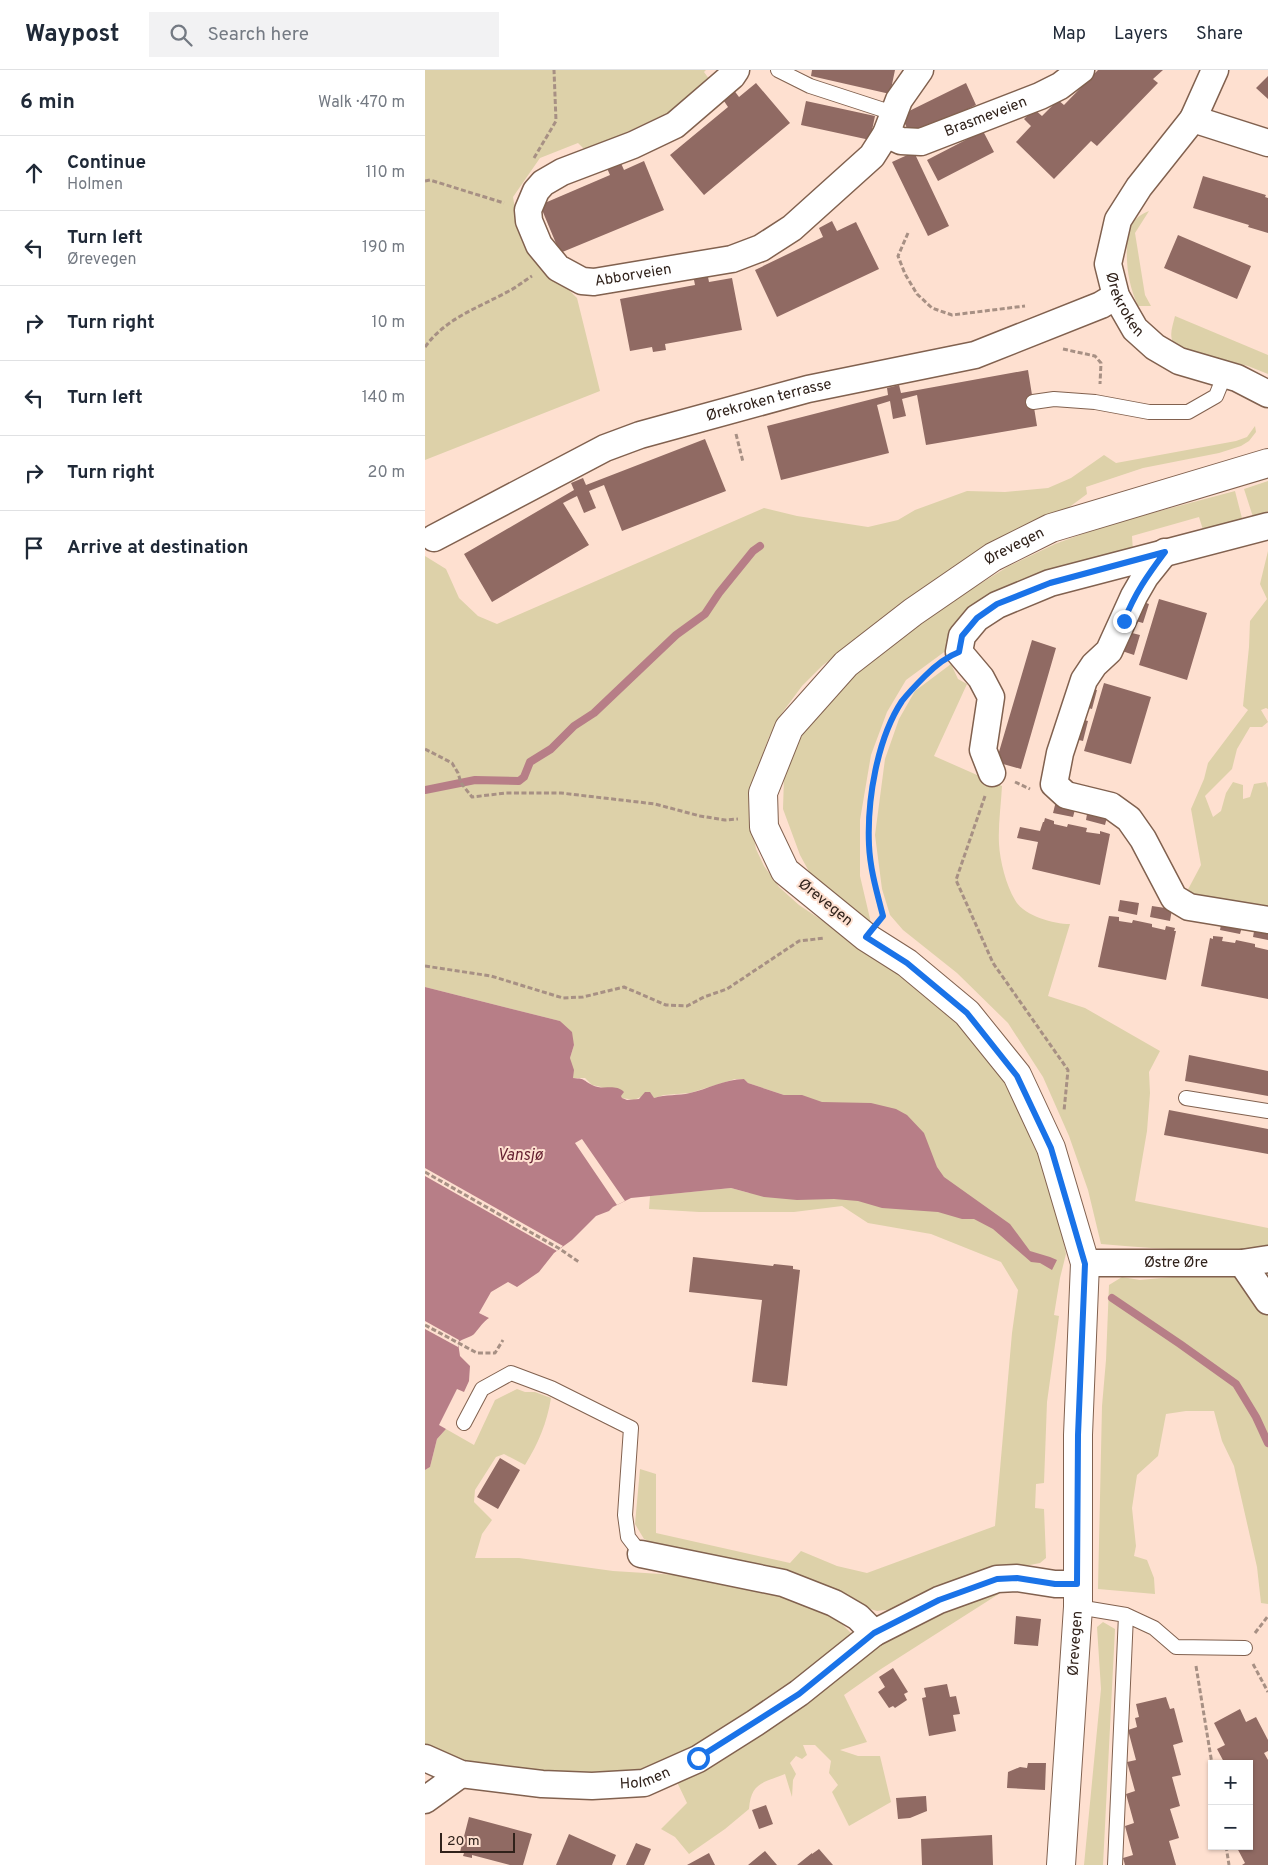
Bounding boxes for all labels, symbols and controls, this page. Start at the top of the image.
search box [149,12,499,57]
text: Waypost [25,20,119,50]
icon: search [167,21,195,49]
text: Search here [207,23,309,47]
text: Map [1052,23,1086,46]
text: Layers [1114,23,1168,46]
text: Share [1196,23,1243,46]
text: 6 min [20,89,75,116]
street label: Brasmeveien [942,92,1030,142]
text: Walk · 470 m [318,93,405,113]
text: Continue [67,151,146,175]
icon: ahead [20,159,48,187]
text: 110 m [365,163,405,183]
text: Holmen [67,175,123,195]
text: Turn left [67,226,143,250]
icon: left [20,234,48,262]
text: 190 m [362,238,405,258]
text: Ørevegen [67,250,137,270]
street label: Abborveien [593,260,673,291]
street label: Ørekroken [1101,270,1148,342]
icon: right [20,309,48,337]
text: Turn right [67,311,155,335]
text: 10 m [371,313,405,333]
street label: Ørekroken terrasse [704,375,833,426]
icon: left [20,384,48,412]
text: Turn left [67,386,143,410]
text: 140 m [362,388,405,408]
icon: right [20,459,48,487]
text: Turn right [67,461,155,485]
text: 20 m [368,463,405,483]
street label: Ørevegen [980,523,1048,570]
icon: arrive [20,534,48,562]
text: Arrive at destination [67,536,248,560]
route end [1113,610,1136,633]
street label: Ørevegen [794,875,856,931]
water label: Vansjø [497,1146,544,1166]
street label: Østre Øre [1144,1254,1208,1273]
street label: Ørevegen [1064,1610,1087,1677]
route start [687,1747,710,1770]
map controls [1208,1760,1253,1850]
button: + [1208,1760,1253,1805]
street label: Holmen [619,1763,674,1794]
button: − [1208,1805,1253,1850]
scale bar [440,1830,515,1853]
text: 20 m [447,1833,480,1850]

